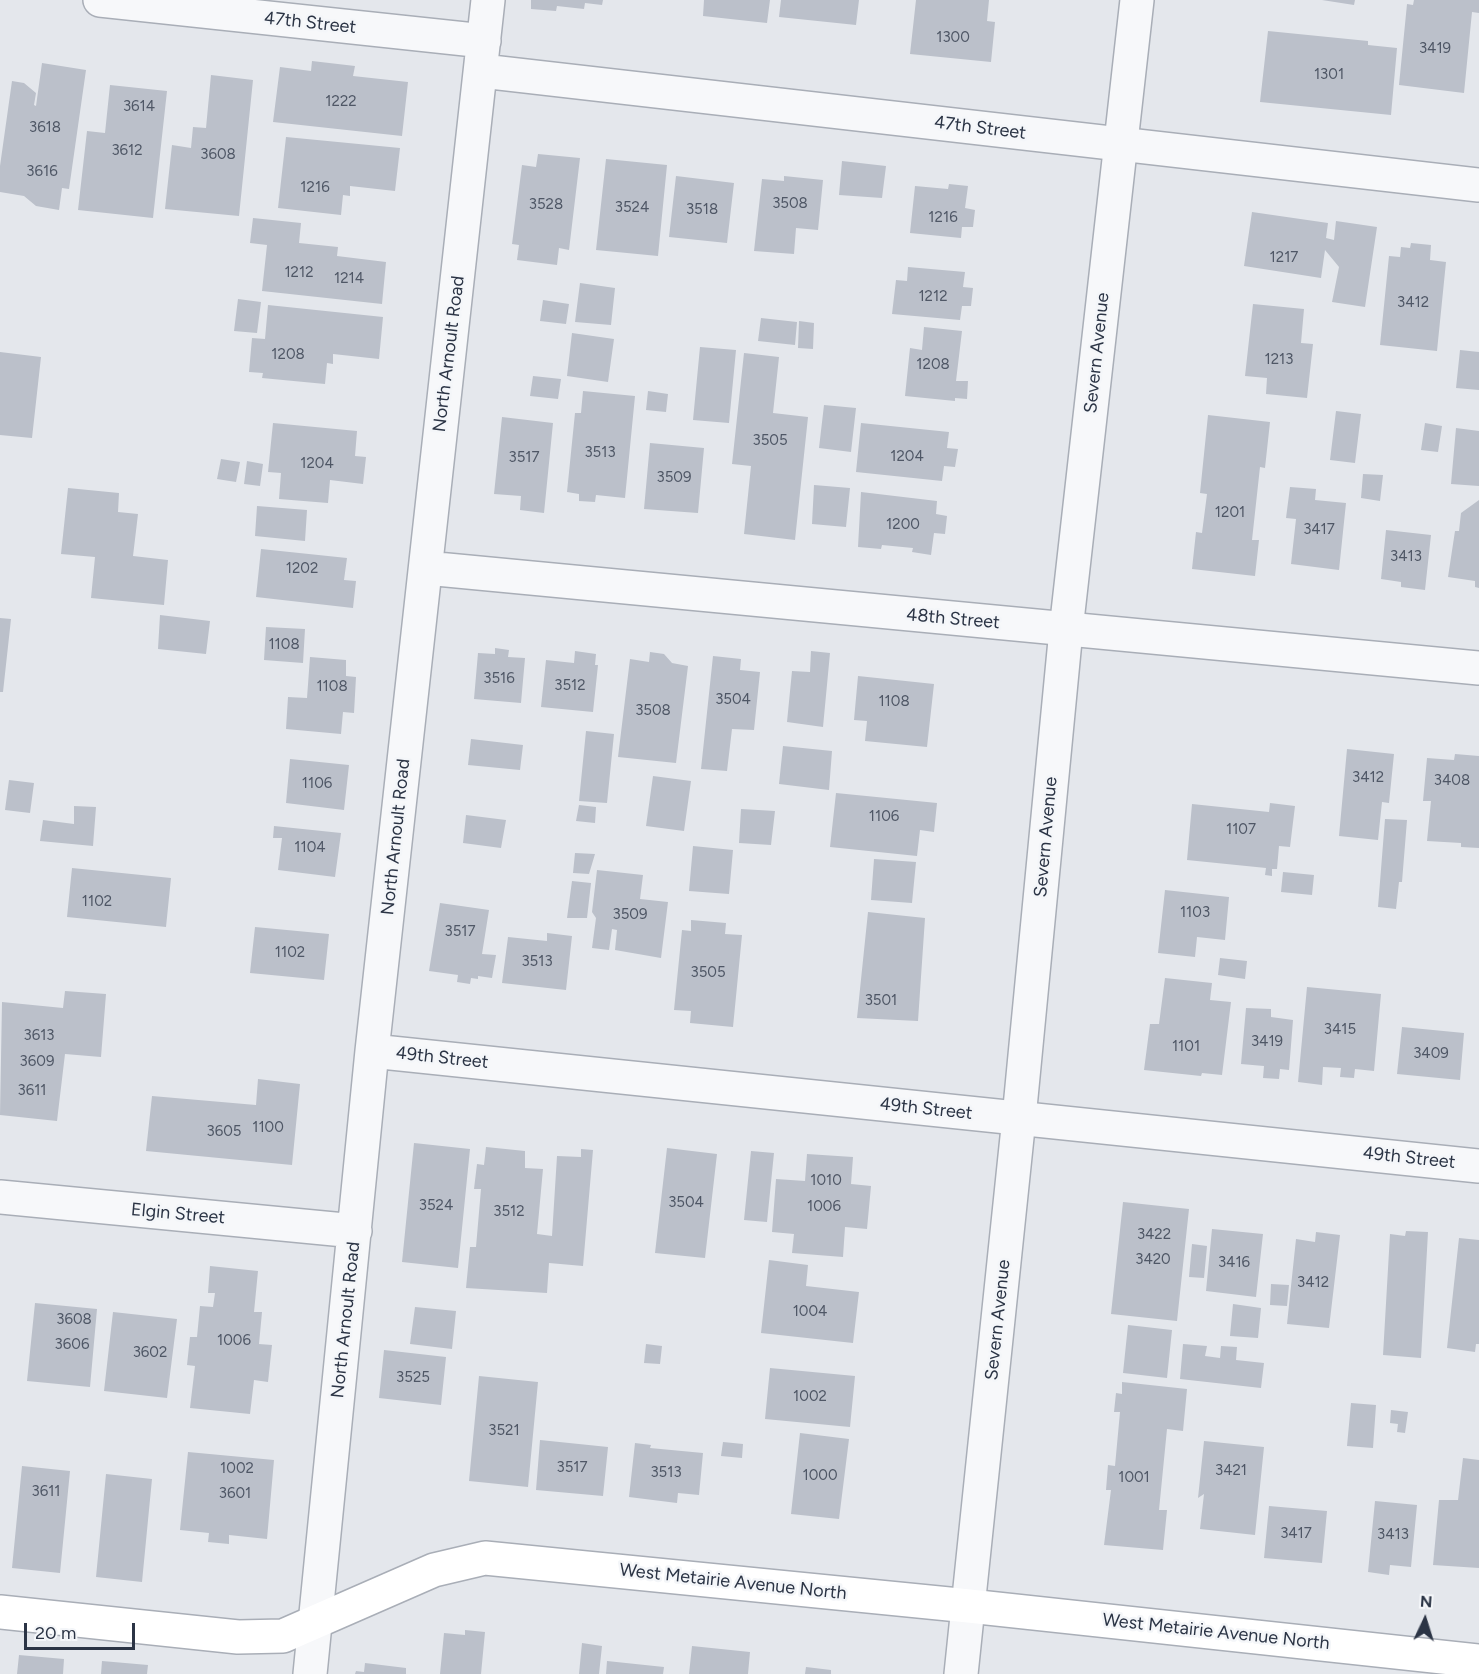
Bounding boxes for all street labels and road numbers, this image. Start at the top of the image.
street label: 47th Street [263,7,357,39]
street label: 47th Street [933,112,1027,144]
street label: North Arnoult Road [429,275,469,433]
street label: Severn Avenue [1080,292,1114,414]
street label: 48th Street [905,604,1001,634]
street label: North Arnoult Road [377,758,415,916]
street label: Severn Avenue [1030,776,1062,898]
street label: 49th Street [395,1042,489,1074]
street label: 49th Street [879,1093,973,1125]
street label: 49th Street [1362,1142,1456,1174]
street label: Elgin Street [130,1199,226,1229]
street label: North Arnoult Road [327,1241,365,1399]
street label: Severn Avenue [981,1259,1015,1381]
street label: West Metairie Avenue North [618,1559,848,1605]
street label: West Metairie Avenue North [1101,1609,1331,1655]

